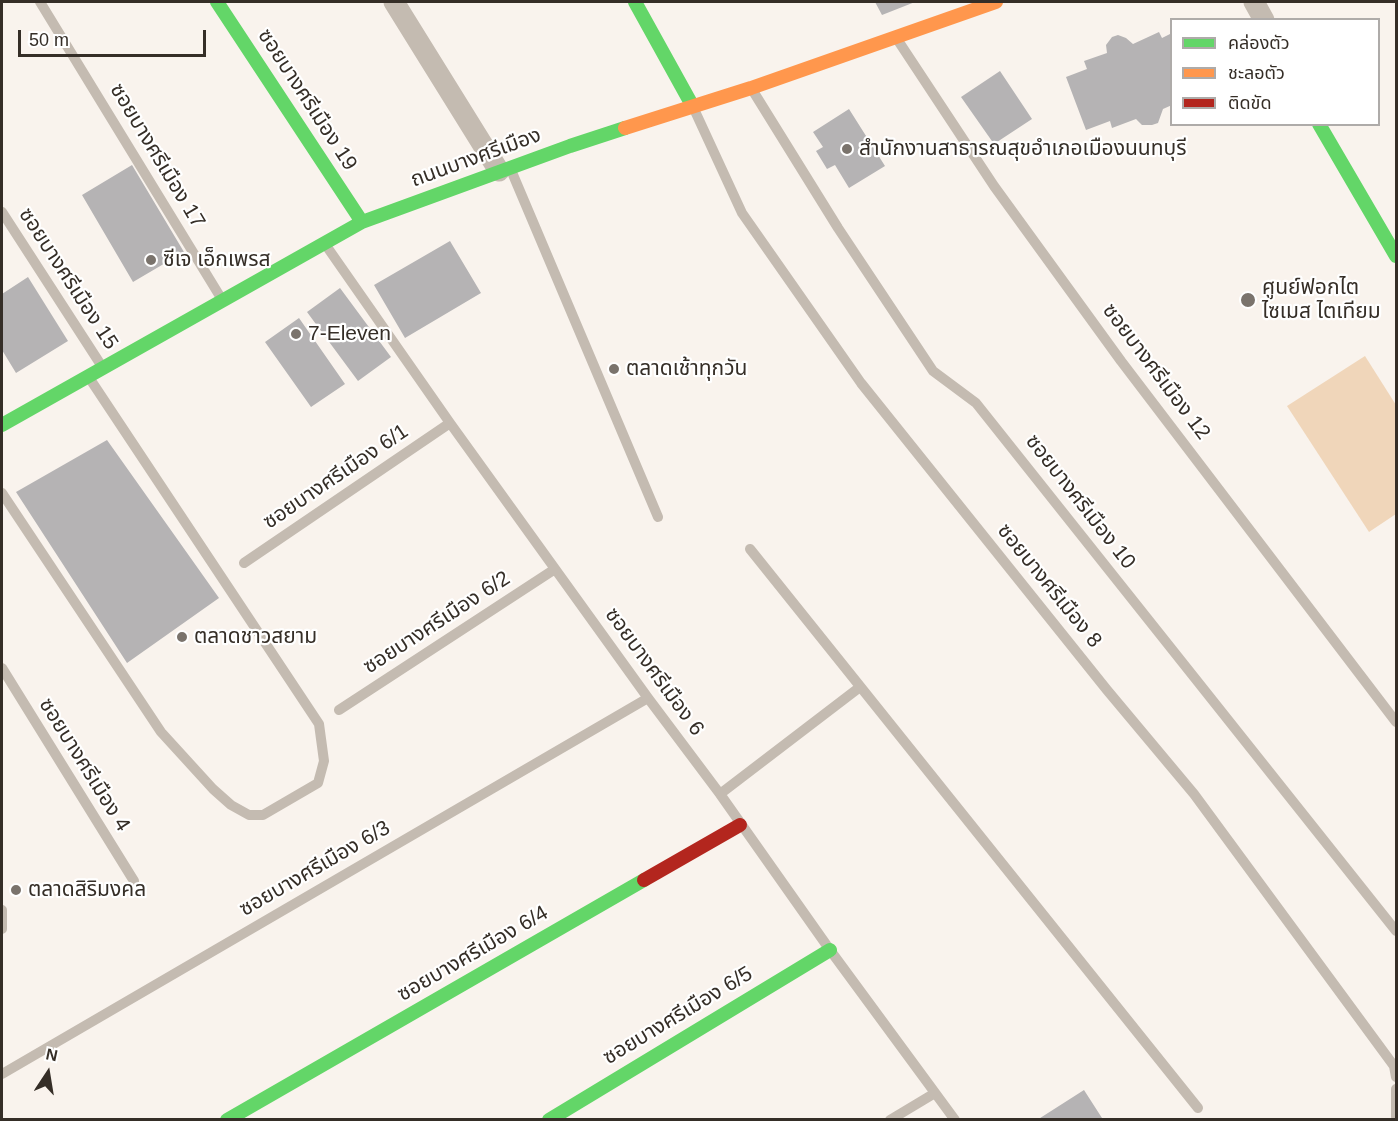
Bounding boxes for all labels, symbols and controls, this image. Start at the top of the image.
scale bar [21,18,208,56]
legend [1170,18,1380,126]
street label: ซอยบางศรีเมือง 19 [252,24,362,176]
text: 50 m [29,30,69,50]
text: คล่องตัว [1228,33,1290,53]
text: ชะลอตัว [1228,63,1285,83]
street label: ซอยบางศรีเมือง 17 [104,79,210,233]
text: ติดขัด [1228,93,1271,113]
street label: ถนนบางศรีเมือง [407,123,545,193]
place label: สำนักงานสาธารณสุขอำเภอเมืองนนทบุรี [859,136,1186,162]
marker: สำนักงานสาธารณสุขอำเภอเมืองนนทบุรี [840,142,854,156]
street label: ซอยบางศรีเมือง 15 [13,203,123,355]
place label: ซีเจ เอ็กเพรส [163,247,271,273]
marker: ซีเจ เอ็กเพรส [144,253,158,267]
place label: ศูนย์ฟอกไต ไซเมส ไตเทียม [1262,275,1381,325]
marker: ศูนย์ฟอกไต ไซเมส ไตเทียม [1239,291,1257,309]
street label: ซอยบางศรีเมือง 12 [1097,299,1215,445]
place label: 7-Eleven [308,321,391,347]
marker: 7-Eleven [289,327,303,341]
place label: ตลาดเช้าทุกวัน [626,356,747,382]
marker: ตลาดเช้าทุกวัน [607,362,621,376]
street label: ซอยบางศรีเมือง 6/1 [259,419,413,535]
street label: ซอยบางศรีเมือง 10 [1020,430,1140,574]
street label: ซอยบางศรีเมือง 8 [991,519,1107,653]
street label: ซอยบางศรีเมือง 6/2 [359,566,515,680]
street label: ซอยบางศรีเมือง 6 [599,603,709,741]
place label: ตลาดชาวสยาม [194,624,317,650]
marker: ตลาดชาวสยาม [175,630,189,644]
street label: ซอยบางศรีเมือง 4 [33,694,135,836]
street label: ซอยบางศรีเมือง 6/3 [235,816,395,922]
place label: ตลาดสิริมงคล [28,877,146,903]
marker: ตลาดสิริมงคล [9,883,23,897]
street label: ซอยบางศรีเมือง 6/4 [393,901,553,1007]
street label: ซอยบางศรีเมือง 6/5 [599,962,757,1070]
north arrow [18,1043,78,1103]
text: N [44,1045,59,1064]

